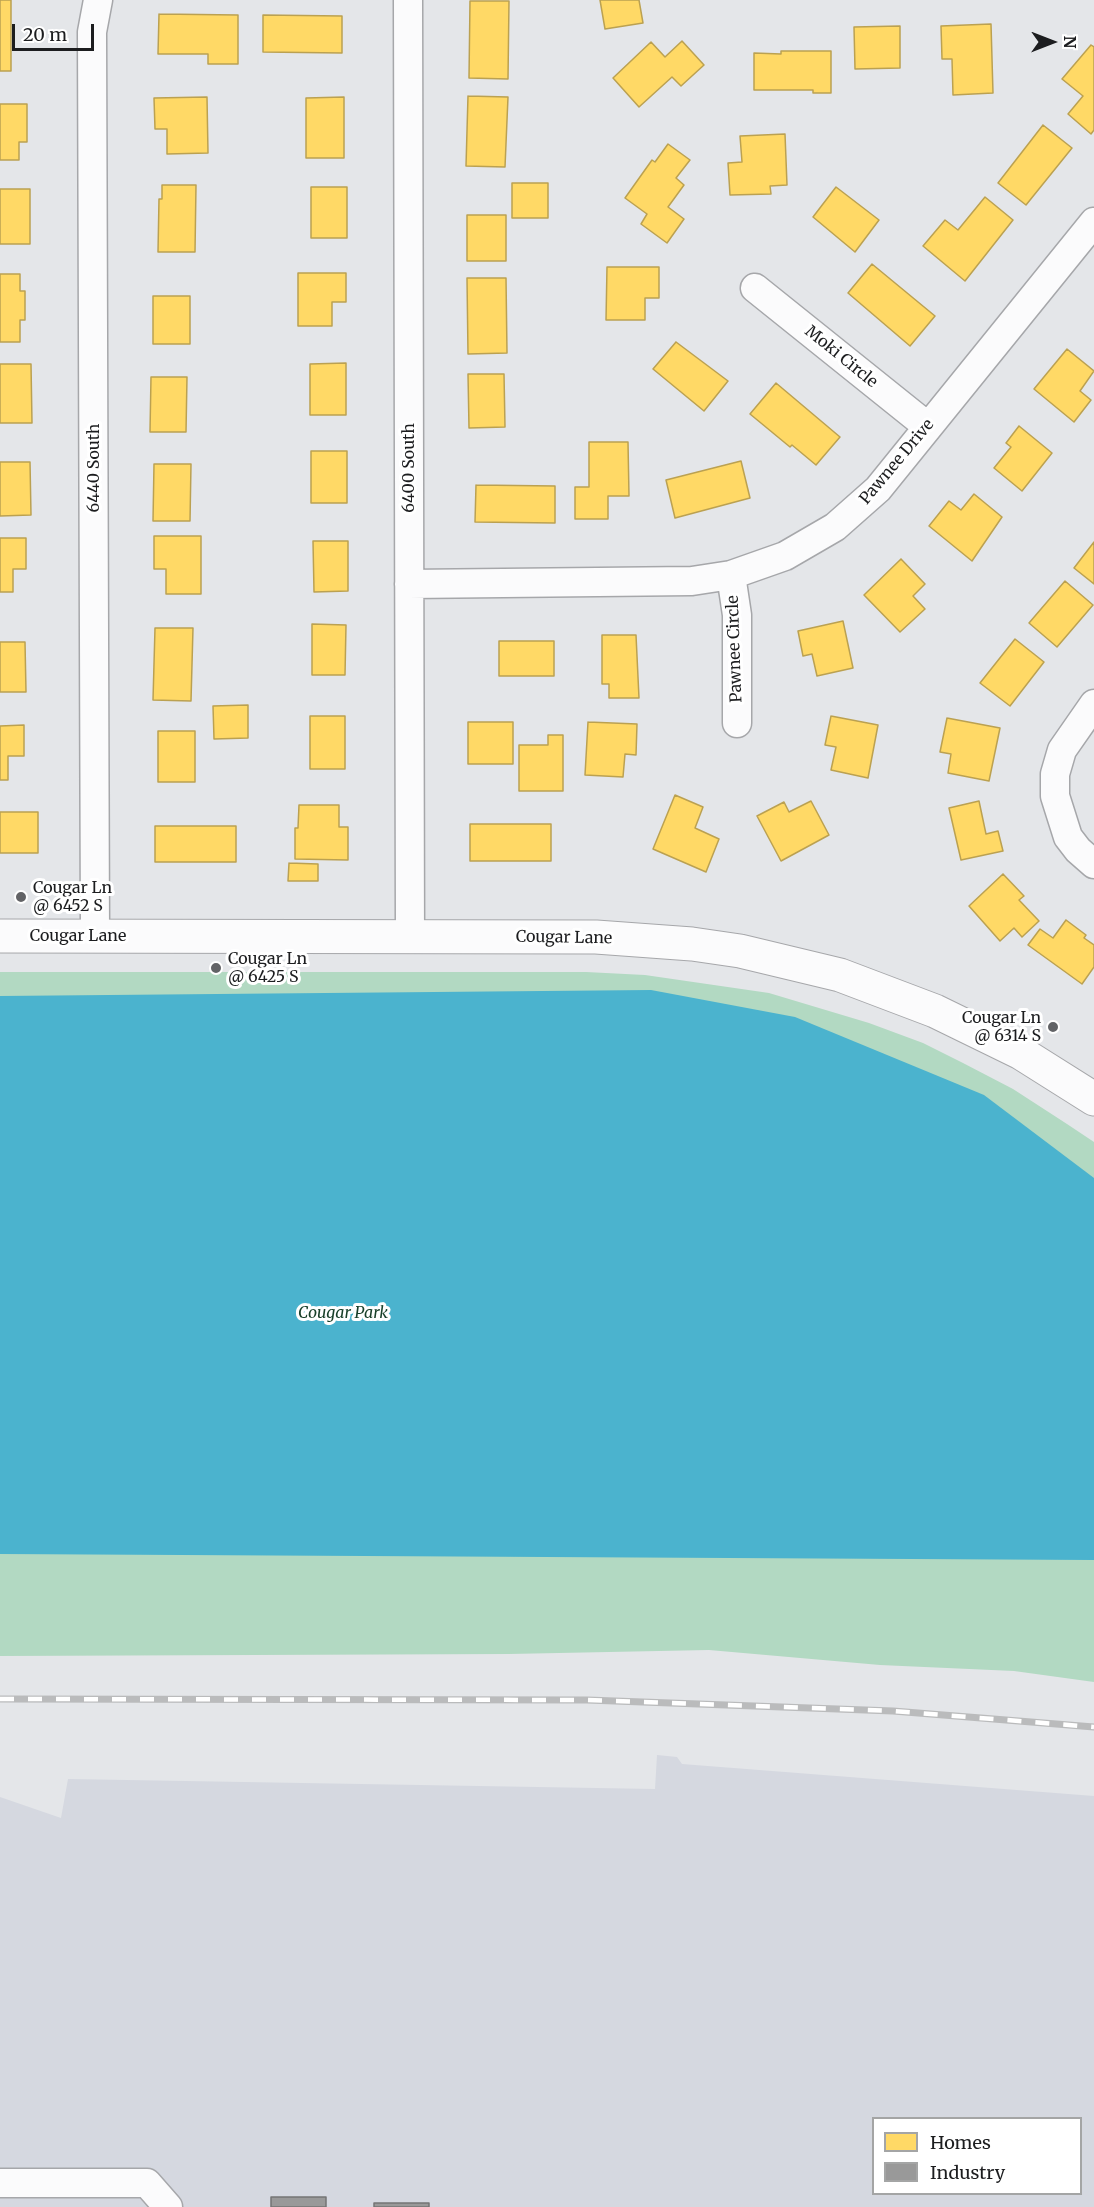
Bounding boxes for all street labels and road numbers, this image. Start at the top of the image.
street label: Moki Circle [801,322,881,392]
street label: Pawnee Drive [856,416,938,508]
street label: 6400 South [399,423,419,513]
street label: 6440 South [84,424,104,512]
street label: Pawnee Circle [724,595,746,703]
street label: Cougar Lane [30,926,126,946]
street label: Cougar Lane [516,928,612,948]

